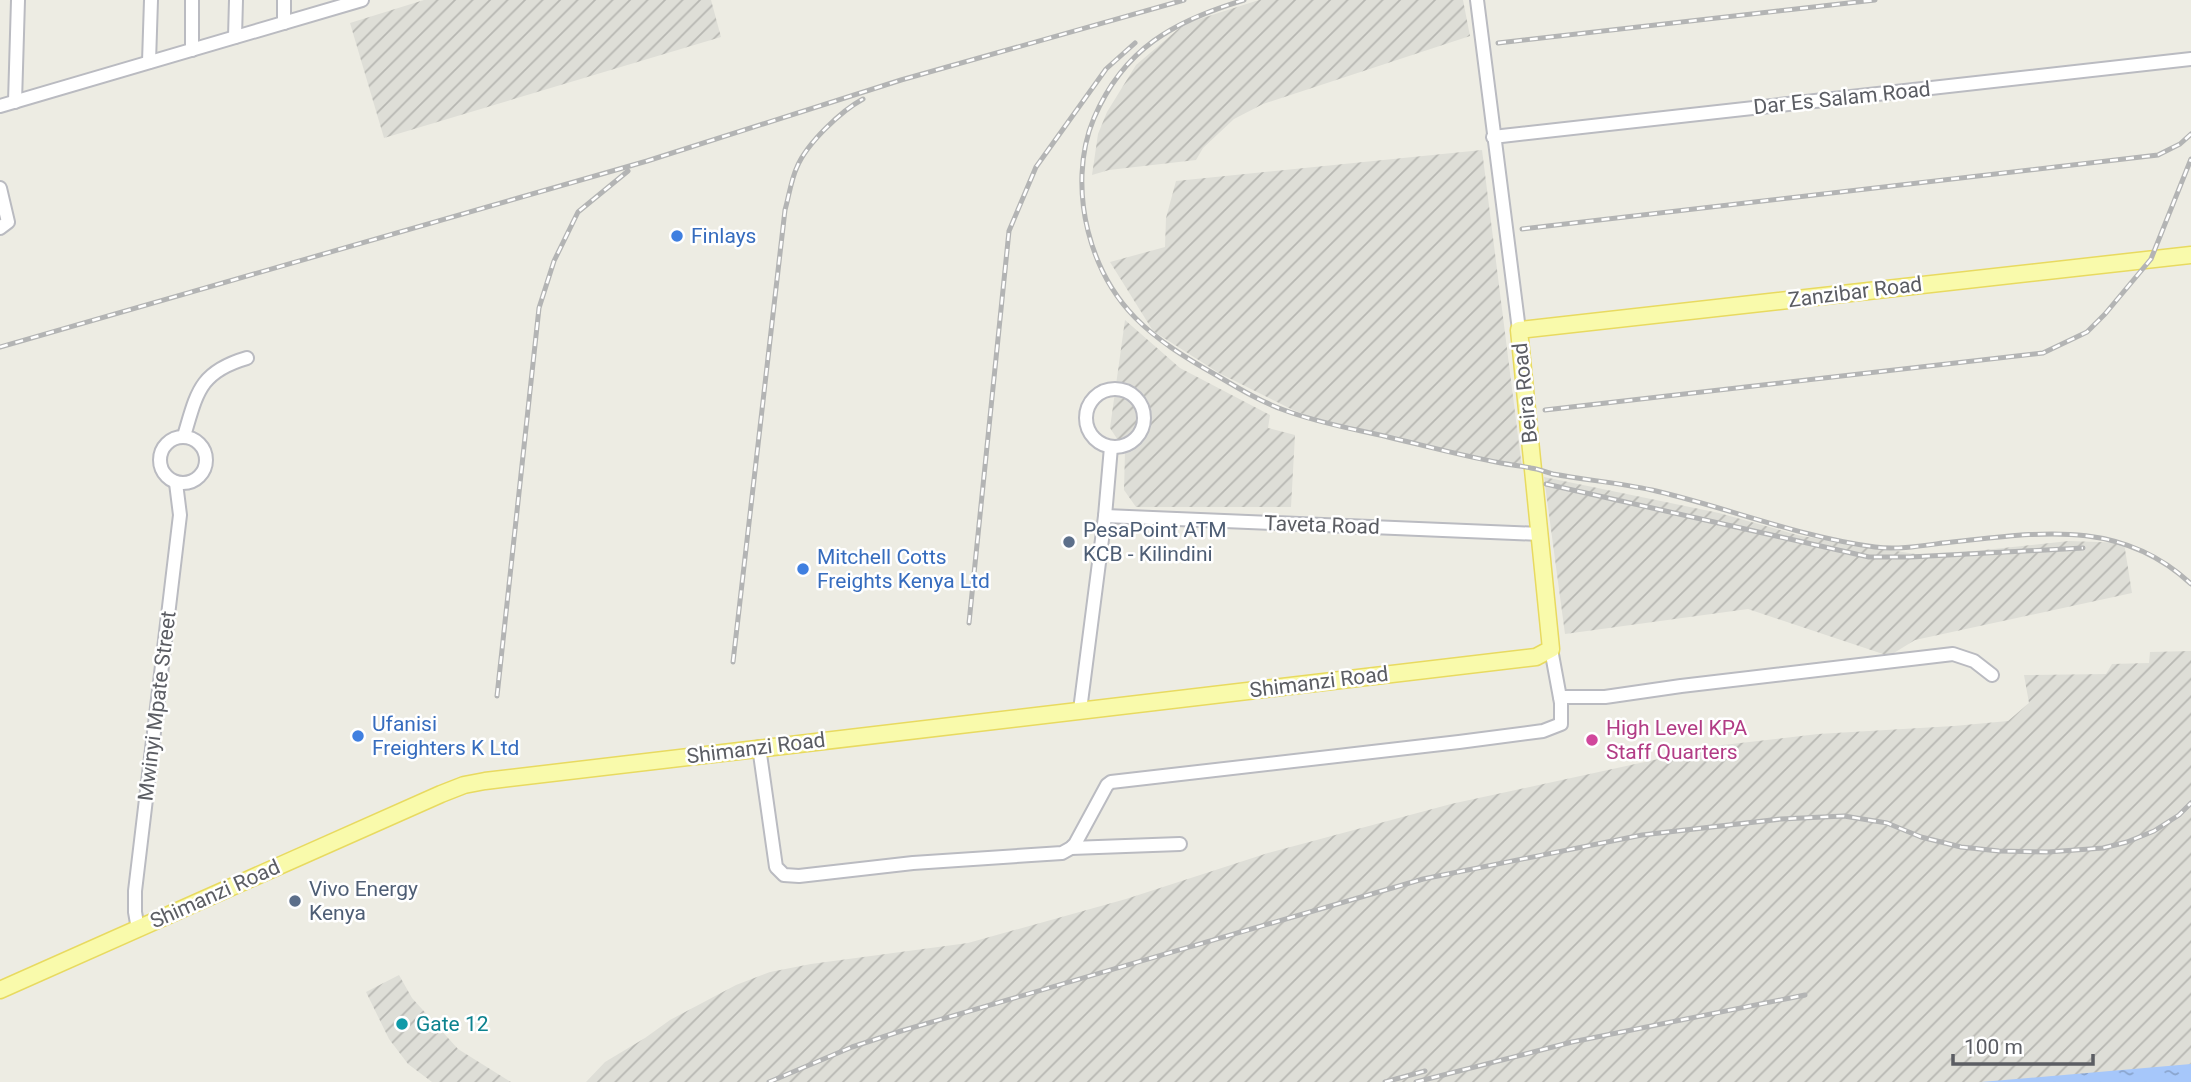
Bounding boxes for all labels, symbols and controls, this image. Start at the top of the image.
street label: Dar Es Salam Road [1752,77,1932,119]
place label: Finlays [691,224,756,248]
marker: Finlays [669,228,685,244]
street label: Zanzibar Road [1787,272,1923,312]
street label: Beira Road [1508,342,1542,444]
street label: Taveta Road [1264,511,1380,539]
place label: PesaPoint ATM KCB - Kilindini [1083,518,1227,566]
marker: PesaPoint ATM KCB - Kilindini [1061,534,1077,550]
place label: Mitchell Cotts Freights Kenya Ltd [817,545,990,593]
marker: Mitchell Cotts Freights Kenya Ltd [795,561,811,577]
street label: Mwinyi Mpate Street [133,610,181,802]
street label: Shimanzi Road [1248,662,1390,702]
place label: Ufanisi Freighters K Ltd [372,712,519,760]
place label: High Level KPA Staff Quarters [1606,716,1747,764]
marker: Ufanisi Freighters K Ltd [350,728,366,744]
street label: Shimanzi Road [685,728,827,768]
marker: High Level KPA Staff Quarters [1584,732,1600,748]
street label: Shimanzi Road [146,855,284,933]
place label: Vivo Energy Kenya [309,877,418,925]
marker: Vivo Energy Kenya [287,893,303,909]
place label: Gate 12 [416,1012,489,1036]
marker: Gate 12 [394,1016,410,1032]
scale bar [1953,1023,2093,1066]
text: 100 m [1964,1035,2023,1059]

